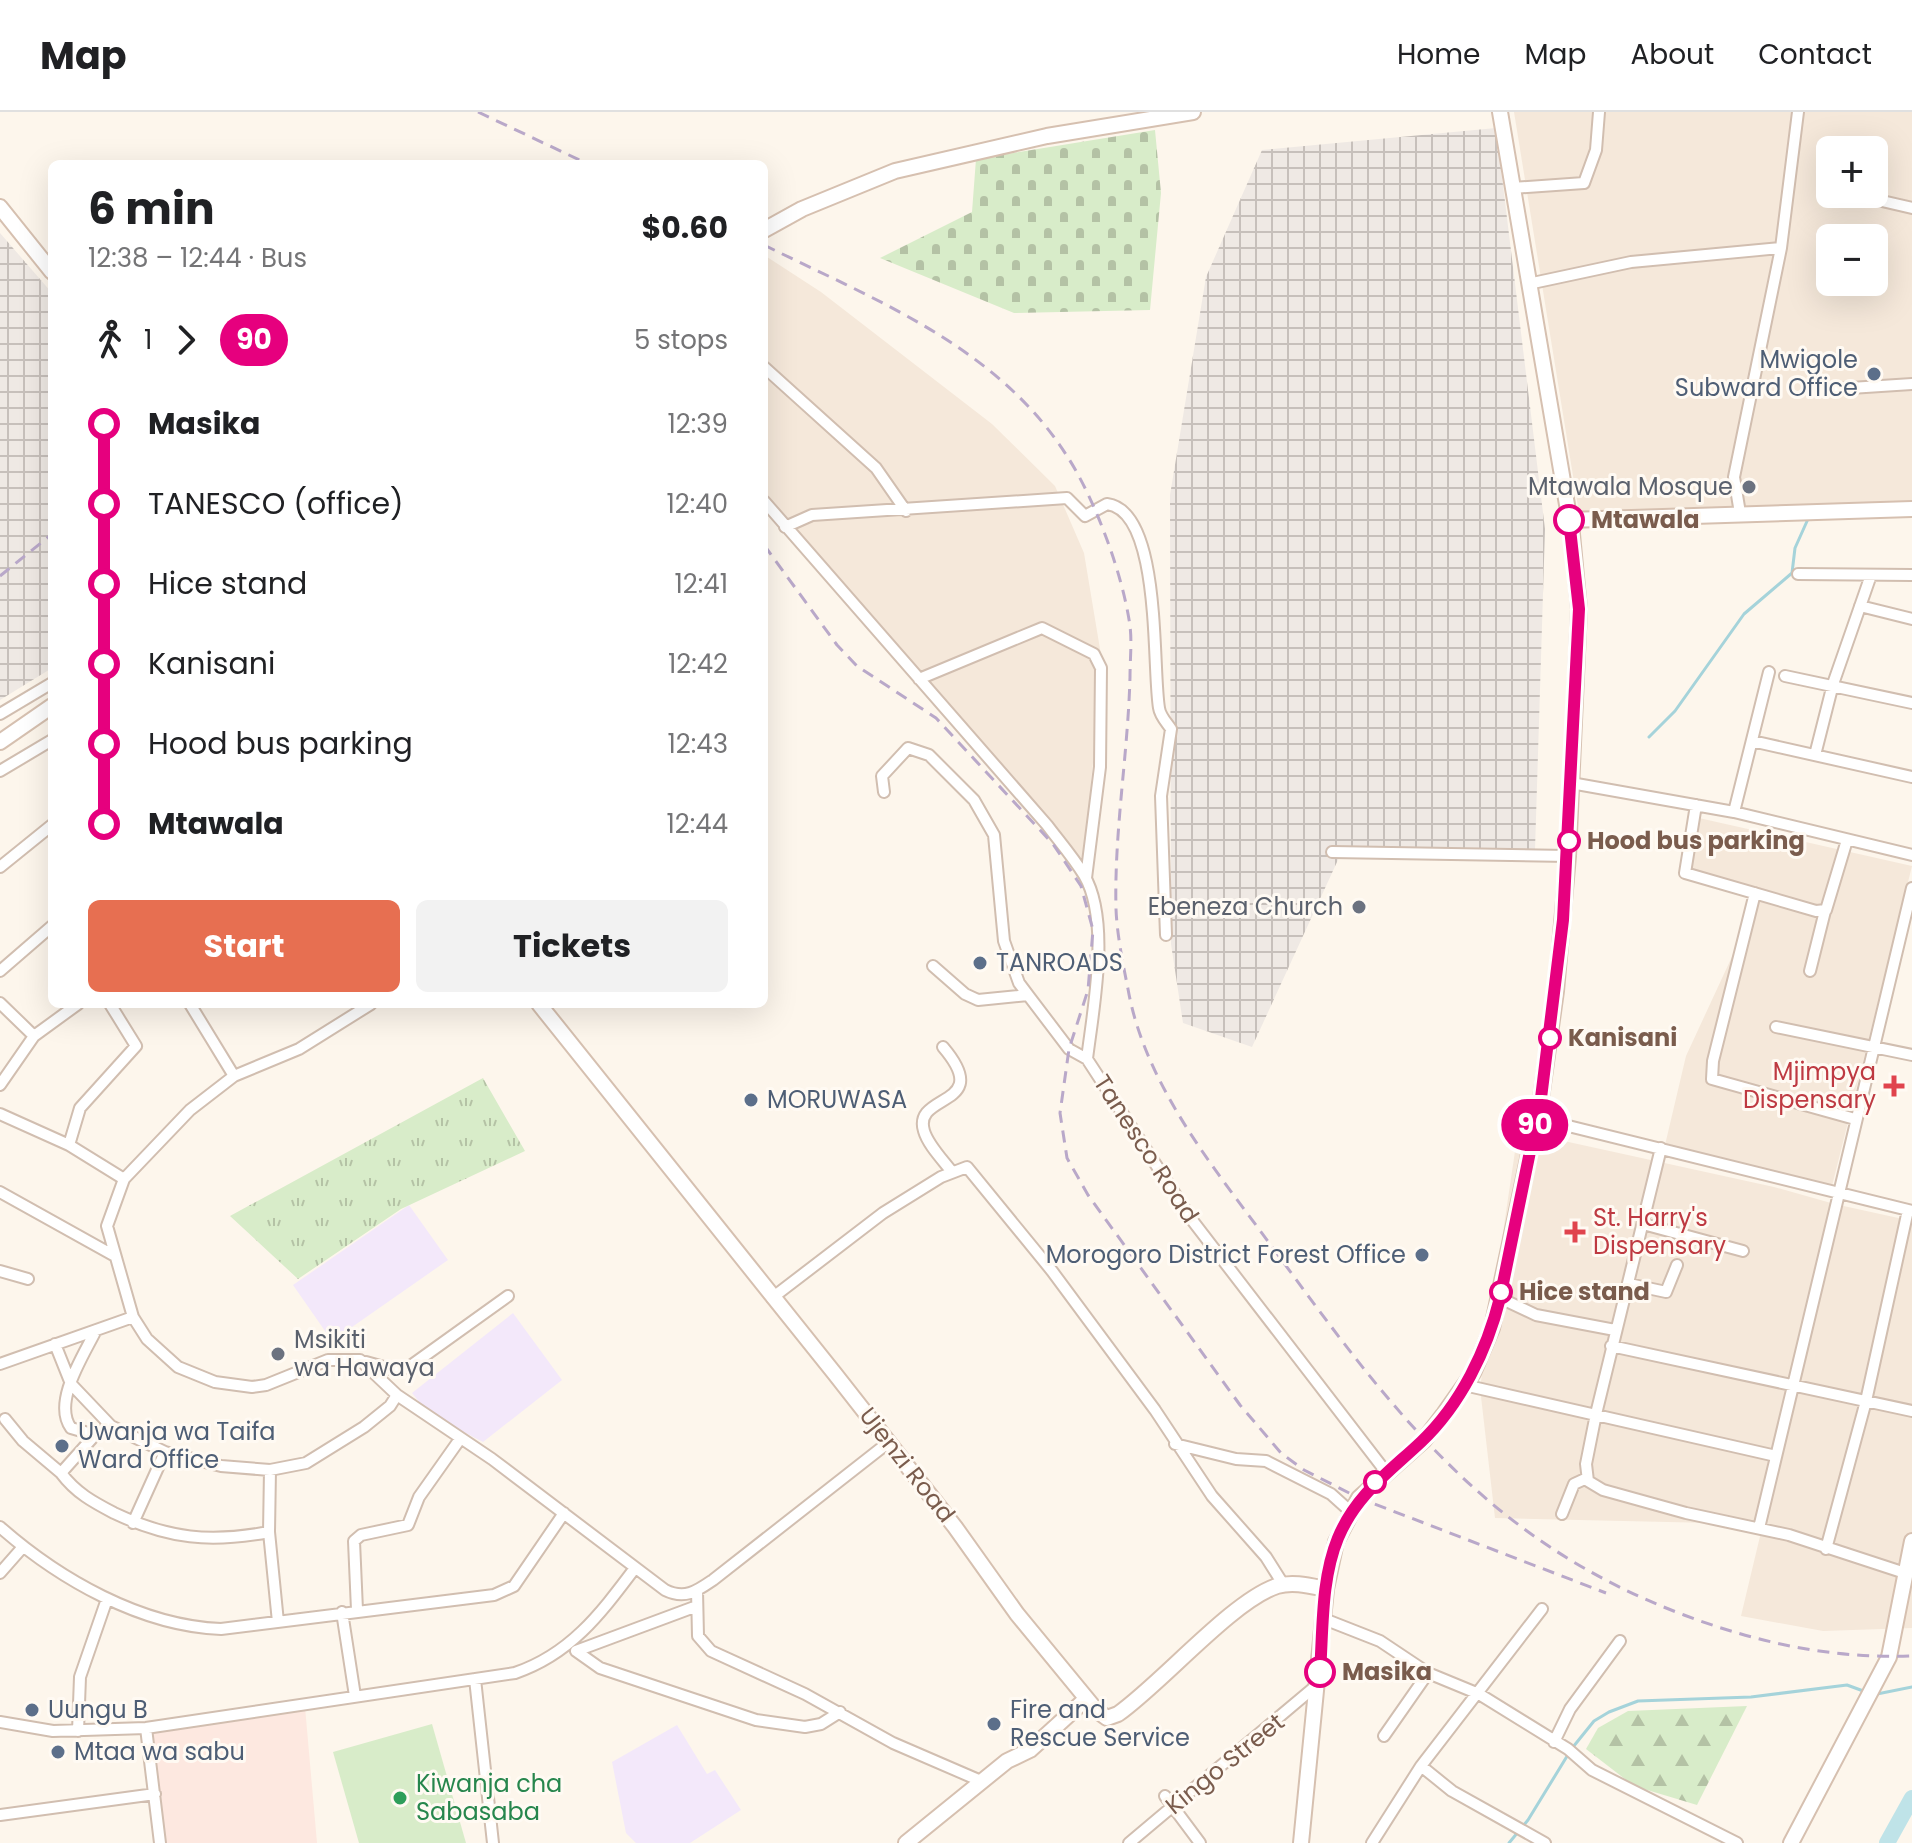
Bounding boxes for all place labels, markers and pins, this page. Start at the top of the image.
place label: Mwigole Subward Office [1675,343,1858,404]
marker: Mwigole Subward Office [1865,365,1883,383]
place label: Mtawala Mosque [1528,470,1733,503]
marker: Mtawala Mosque [1740,478,1758,496]
place label: Mtawala [1591,503,1700,536]
marker: Mtawala [1554,505,1584,535]
place label: Hood bus parking [1587,824,1805,857]
marker: Hood bus parking [1558,830,1580,852]
place label: Ebeneza Church [1148,890,1343,923]
marker: Ebeneza Church [1350,898,1368,916]
place label: TANROADS [996,946,1123,979]
marker: TANROADS [971,954,989,972]
place label: Kanisani [1568,1021,1677,1054]
marker: Kanisani [1539,1027,1561,1049]
place label: Mjimpya Dispensary [1743,1055,1876,1116]
marker: Mjimpya Dispensary [1883,1075,1905,1097]
place label: MORUWASA [767,1083,907,1116]
marker: MORUWASA [742,1091,760,1109]
place label: St. Harry's Dispensary [1593,1201,1727,1262]
marker: St. Harry's Dispensary [1564,1221,1586,1243]
place label: Morogoro District Forest Office [1046,1238,1406,1271]
marker: Morogoro District Forest Office [1413,1246,1431,1264]
place label: Hice stand [1519,1275,1650,1308]
marker: Hice stand [1490,1281,1512,1303]
place label: Msikiti wa Hawaya [294,1323,435,1384]
marker: Msikiti wa Hawaya [269,1345,287,1363]
place label: Uwanja wa Taifa Ward Office [78,1415,276,1476]
marker: Uwanja wa Taifa Ward Office [53,1437,71,1455]
unlabelled marker [1364,1471,1386,1493]
place label: Masika [1342,1655,1432,1688]
marker: Masika [1305,1657,1335,1687]
place label: Uungu B [48,1693,148,1726]
place label: Fire and Rescue Service [1010,1693,1190,1754]
marker: Uungu B [23,1701,41,1719]
marker: Fire and Rescue Service [985,1715,1003,1733]
place label: Mtaa wa sabu [74,1735,245,1768]
marker: Mtaa wa sabu [49,1743,67,1761]
place label: Kiwanja cha Sabasaba [416,1767,562,1828]
marker: Kiwanja cha Sabasaba [391,1789,409,1807]

